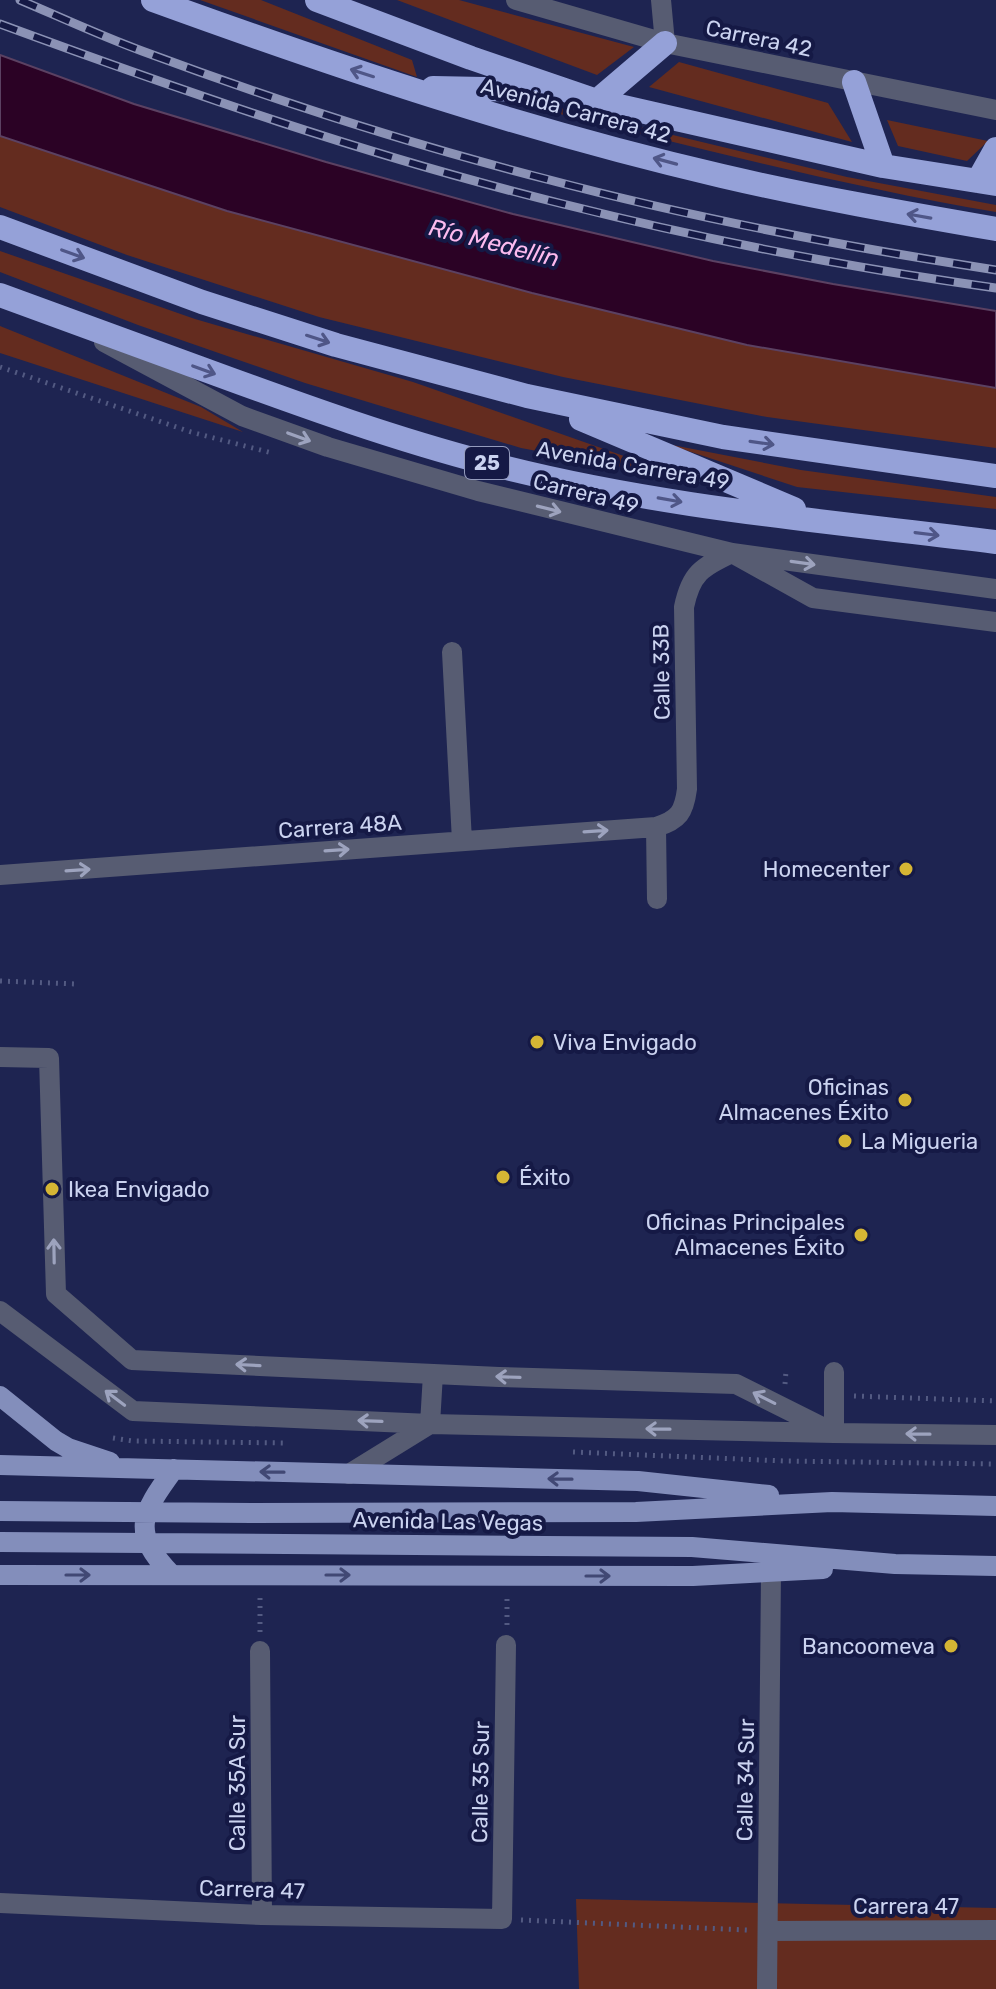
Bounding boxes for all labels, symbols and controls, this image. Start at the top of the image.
street label: Carrera 42 [703,14,814,63]
one-way arrow [349,65,375,80]
street label: Avenida Carrera 42 [478,72,674,149]
one-way arrow [653,153,679,168]
one-way arrow [907,207,932,222]
water label: Río Medellín [426,213,562,273]
one-way arrow [60,248,85,262]
one-way arrow [306,333,331,348]
one-way arrow [192,364,216,378]
one-way arrow [287,431,311,445]
street label: Avenida Carrera 49 [535,435,731,495]
one-way arrow [749,436,774,451]
road number: 25 [465,447,509,479]
street label: Carrera 49 [530,467,642,519]
one-way arrow [656,493,682,508]
one-way arrow [536,502,562,517]
one-way arrow [914,526,940,541]
one-way arrow [789,555,816,570]
street label: Calle 33B [647,624,676,720]
street label: Carrera 48A [277,809,403,844]
one-way arrow [582,823,609,838]
one-way arrow [323,842,350,857]
place label: Homecenter [763,856,891,883]
marker: Homecenter [897,860,915,878]
one-way arrow [64,862,91,877]
place label: Viva Envigado [553,1029,697,1056]
marker: Viva Envigado [528,1033,546,1051]
place label: Oficinas Almacenes Éxito [719,1074,889,1126]
marker: Oficinas Almacenes Éxito [896,1091,914,1109]
place label: La Migueria [861,1128,978,1155]
marker: La Migueria [836,1132,854,1150]
place label: Éxito [519,1164,571,1191]
marker: Éxito [494,1168,512,1186]
place label: Ikea Envigado [68,1176,210,1203]
marker: Ikea Envigado [43,1180,61,1198]
place label: Oficinas Principales Almacenes Éxito [646,1209,845,1261]
marker: Oficinas Principales Almacenes Éxito [852,1226,870,1244]
one-way arrow [47,1238,62,1265]
one-way arrow [235,1358,262,1373]
one-way arrow [495,1370,522,1385]
one-way arrow [105,1389,126,1406]
one-way arrow [753,1390,777,1406]
one-way arrow [357,1413,384,1428]
one-way arrow [645,1421,672,1437]
one-way arrow [905,1426,932,1442]
one-way arrow [259,1464,286,1480]
one-way arrow [547,1472,574,1487]
street label: Avenida Las Vegas [353,1506,543,1537]
one-way arrow [64,1567,91,1583]
one-way arrow [324,1567,351,1583]
one-way arrow [584,1568,611,1584]
place label: Bancoomeva [802,1633,935,1660]
marker: Bancoomeva [942,1637,960,1655]
street label: Calle 35A Sur [224,1714,251,1851]
street label: Calle 34 Sur [731,1718,760,1842]
street label: Calle 35 Sur [466,1720,495,1843]
street label: Carrera 47 [199,1874,305,1905]
street label: Carrera 47 [853,1893,959,1920]

